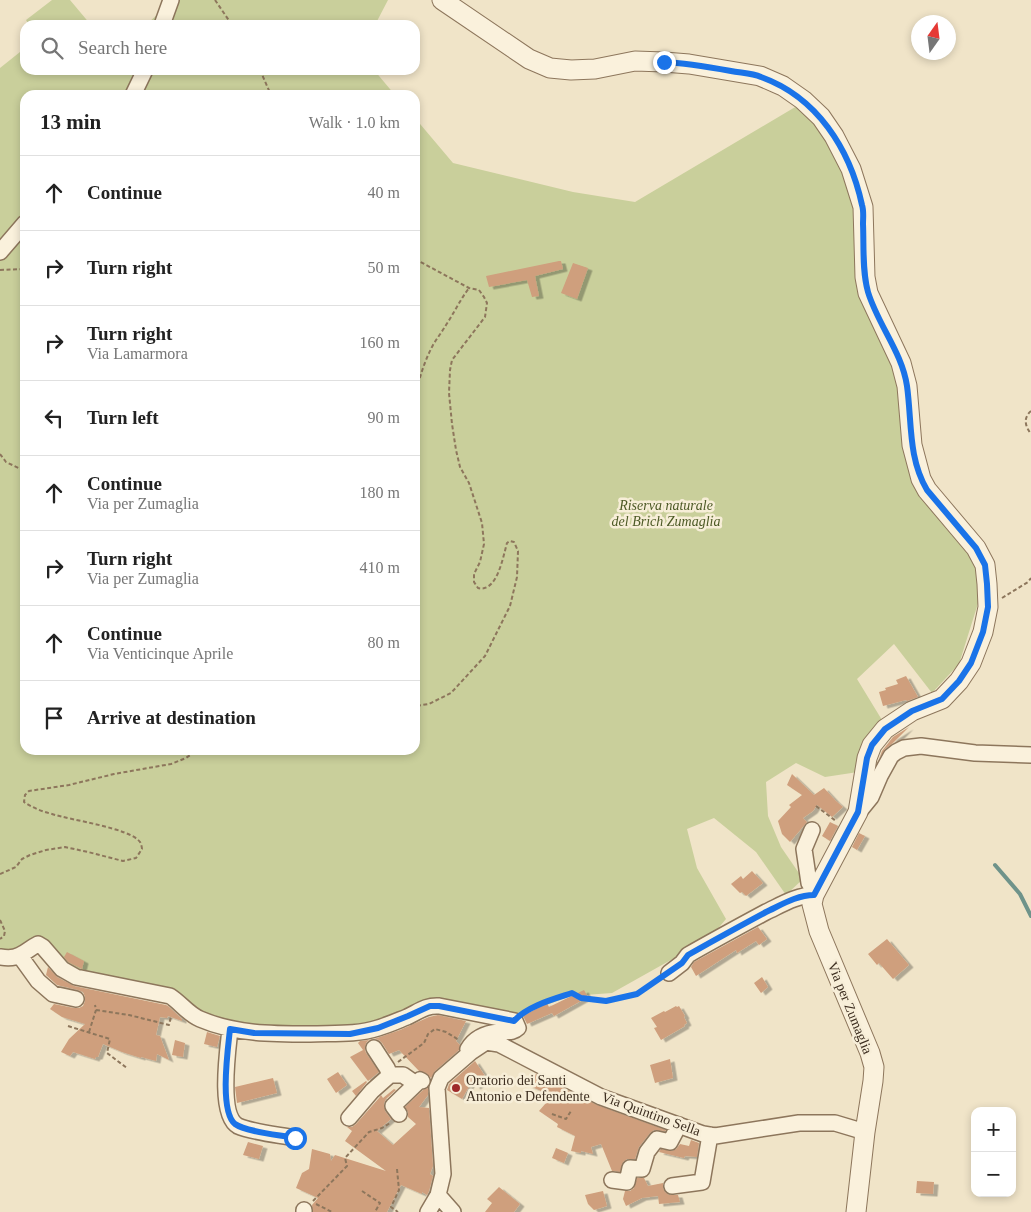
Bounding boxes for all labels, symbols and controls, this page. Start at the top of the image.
north arrow [911,15,956,60]
search box [20,20,420,75]
icon: search [38,34,66,62]
text: Search here [78,37,167,58]
route end [653,51,676,74]
text: 13 min [40,110,101,134]
text: Walk · 1.0 km [309,114,400,131]
icon: ahead [40,179,68,207]
text: Continue [87,182,162,203]
text: 40 m [368,184,400,201]
icon: right [40,254,68,282]
text: Turn right [87,257,172,278]
text: 50 m [368,259,400,276]
text: Turn right [87,323,172,344]
icon: right [40,329,68,357]
text: 160 m [360,334,400,351]
text: Via Lamarmora [87,345,188,362]
icon: left [40,404,68,432]
text: Turn left [87,407,159,428]
text: 90 m [368,409,400,426]
text: Continue [87,473,162,494]
icon: ahead [40,479,68,507]
text: 180 m [360,484,400,501]
text: Via per Zumaglia [87,495,199,512]
park label: Riserva naturale del Brich Zumaglia [612,498,720,529]
text: Turn right [87,548,172,569]
icon: right [40,554,68,582]
text: 410 m [360,559,400,576]
text: Via per Zumaglia [87,570,199,587]
text: Continue [87,623,162,644]
icon: ahead [40,629,68,657]
text: 80 m [368,634,400,651]
text: Via Venticinque Aprile [87,645,233,662]
icon: arrive [40,704,68,732]
text: Arrive at destination [87,707,256,728]
street label: Via per Zumaglia [825,960,876,1057]
place label: Oratorio dei Santi Antonio e Defendente [466,1073,590,1104]
marker: Oratorio dei Santi Antonio e Defendente [450,1082,462,1094]
street label: Via Quintino Sella [599,1089,703,1139]
map controls [971,1107,1016,1197]
button: + [971,1107,1016,1152]
route start [284,1127,307,1150]
button: − [971,1152,1016,1197]

